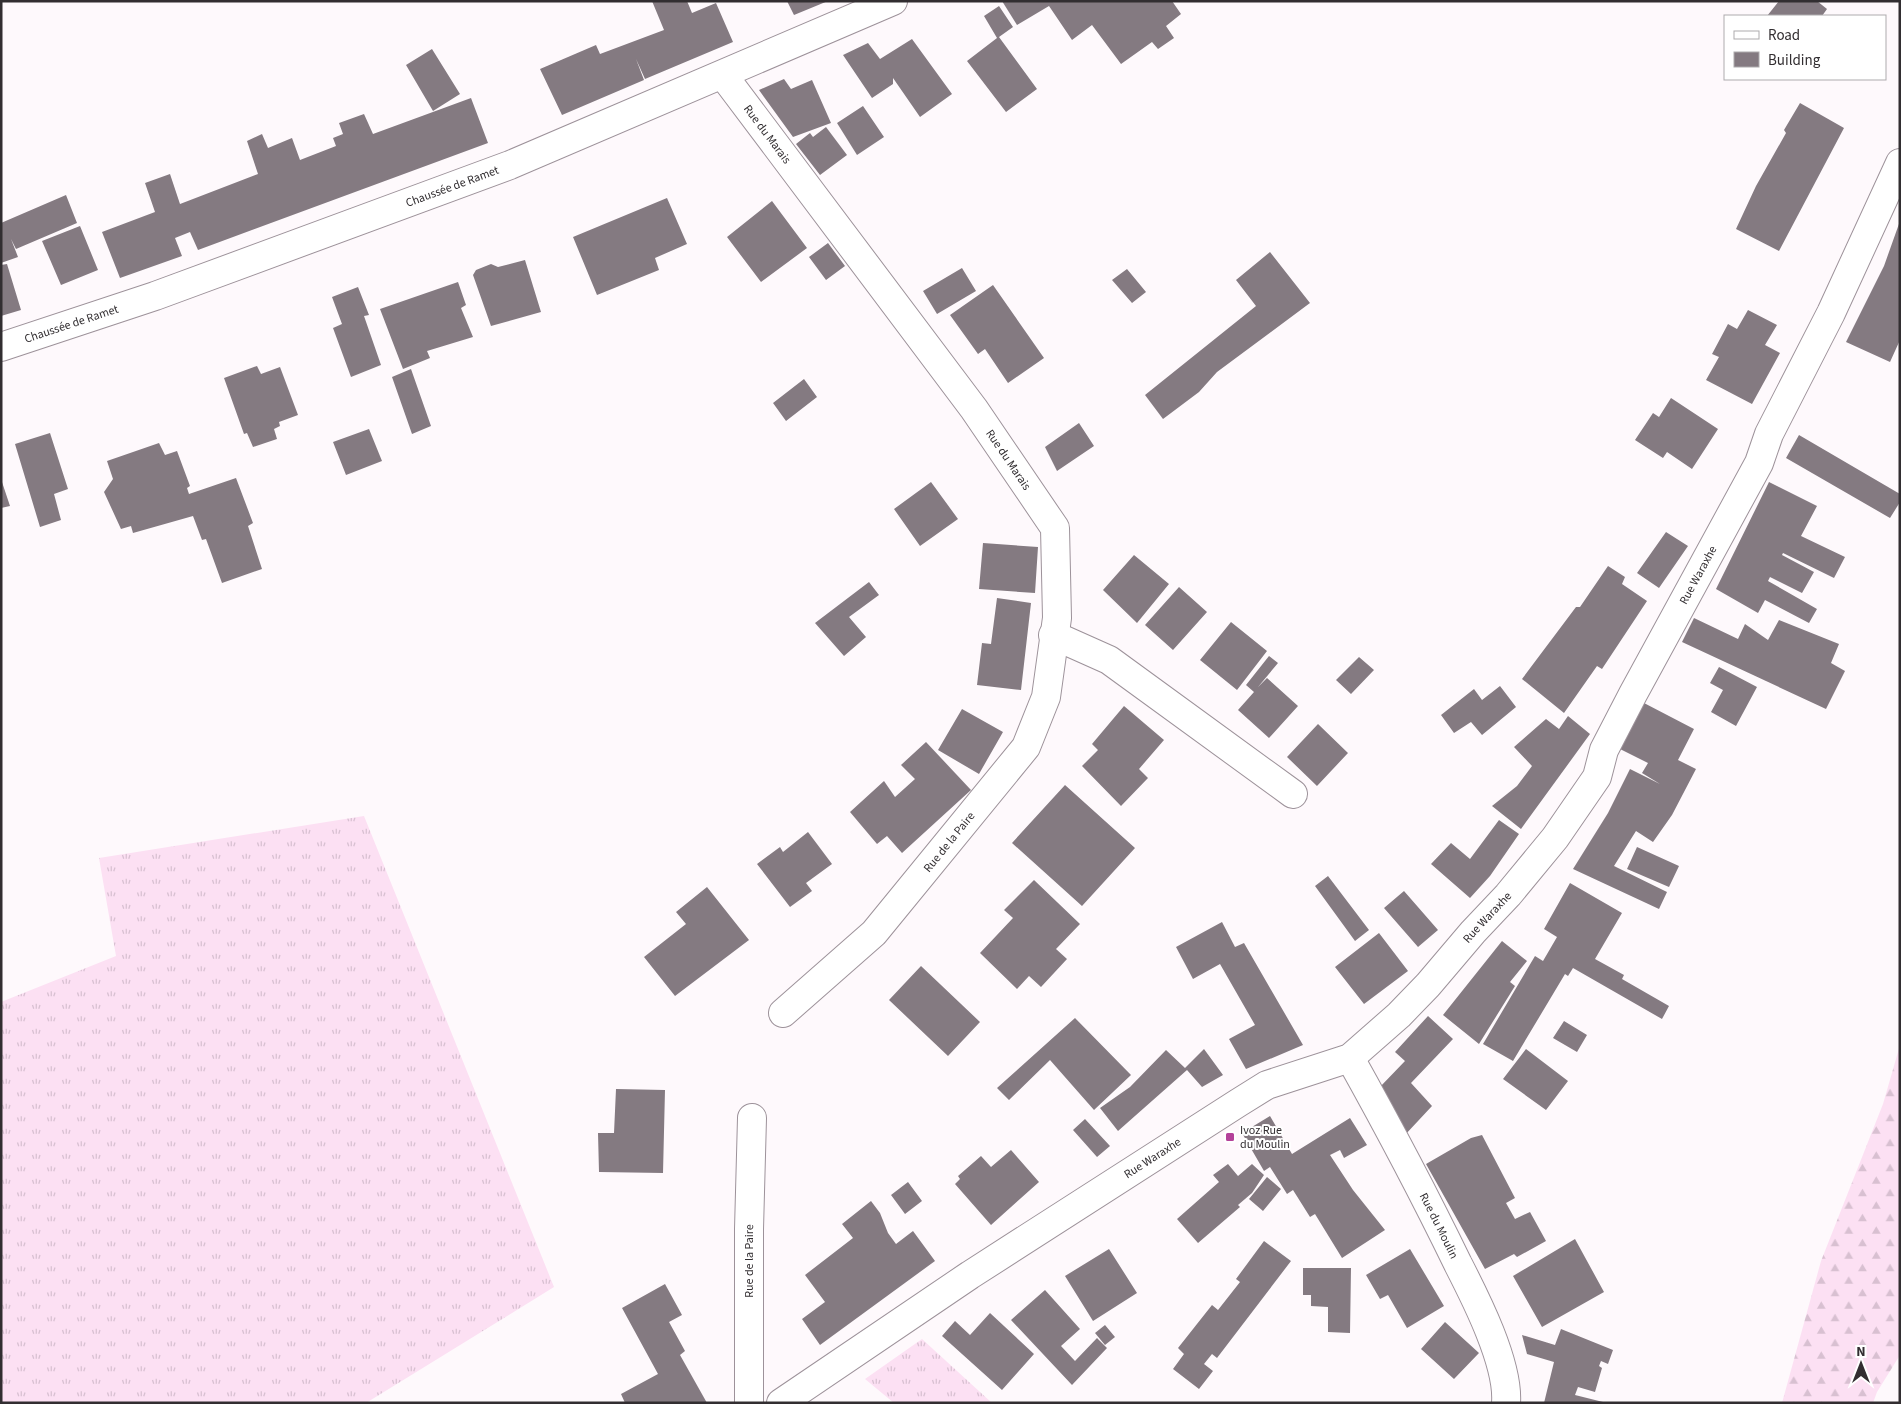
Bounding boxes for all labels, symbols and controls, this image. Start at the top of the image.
legend [1724,15,1886,80]
text: Road [1768,25,1800,46]
text: Building [1768,50,1821,71]
street label: Rue du Marais [739,101,795,168]
street label: Chaussée de Ramet [403,162,501,212]
street label: Chaussée de Ramet [22,301,121,348]
street label: Rue du Marais [981,426,1035,494]
street label: Rue Waraxhe [1675,543,1721,608]
street label: Rue de la Paire [920,808,979,876]
street label: Rue Waraxhe [1459,888,1516,947]
place label: Ivoz Rue du Moulin [1240,1122,1290,1153]
marker: Ivoz Rue du Moulin [1224,1131,1236,1143]
street label: Rue Waraxhe [1121,1134,1185,1183]
street label: Rue du Moulin [1415,1190,1462,1262]
street label: Rue de la Paire [741,1224,758,1298]
north arrow [1836,1339,1886,1389]
text: N [1856,1342,1866,1362]

